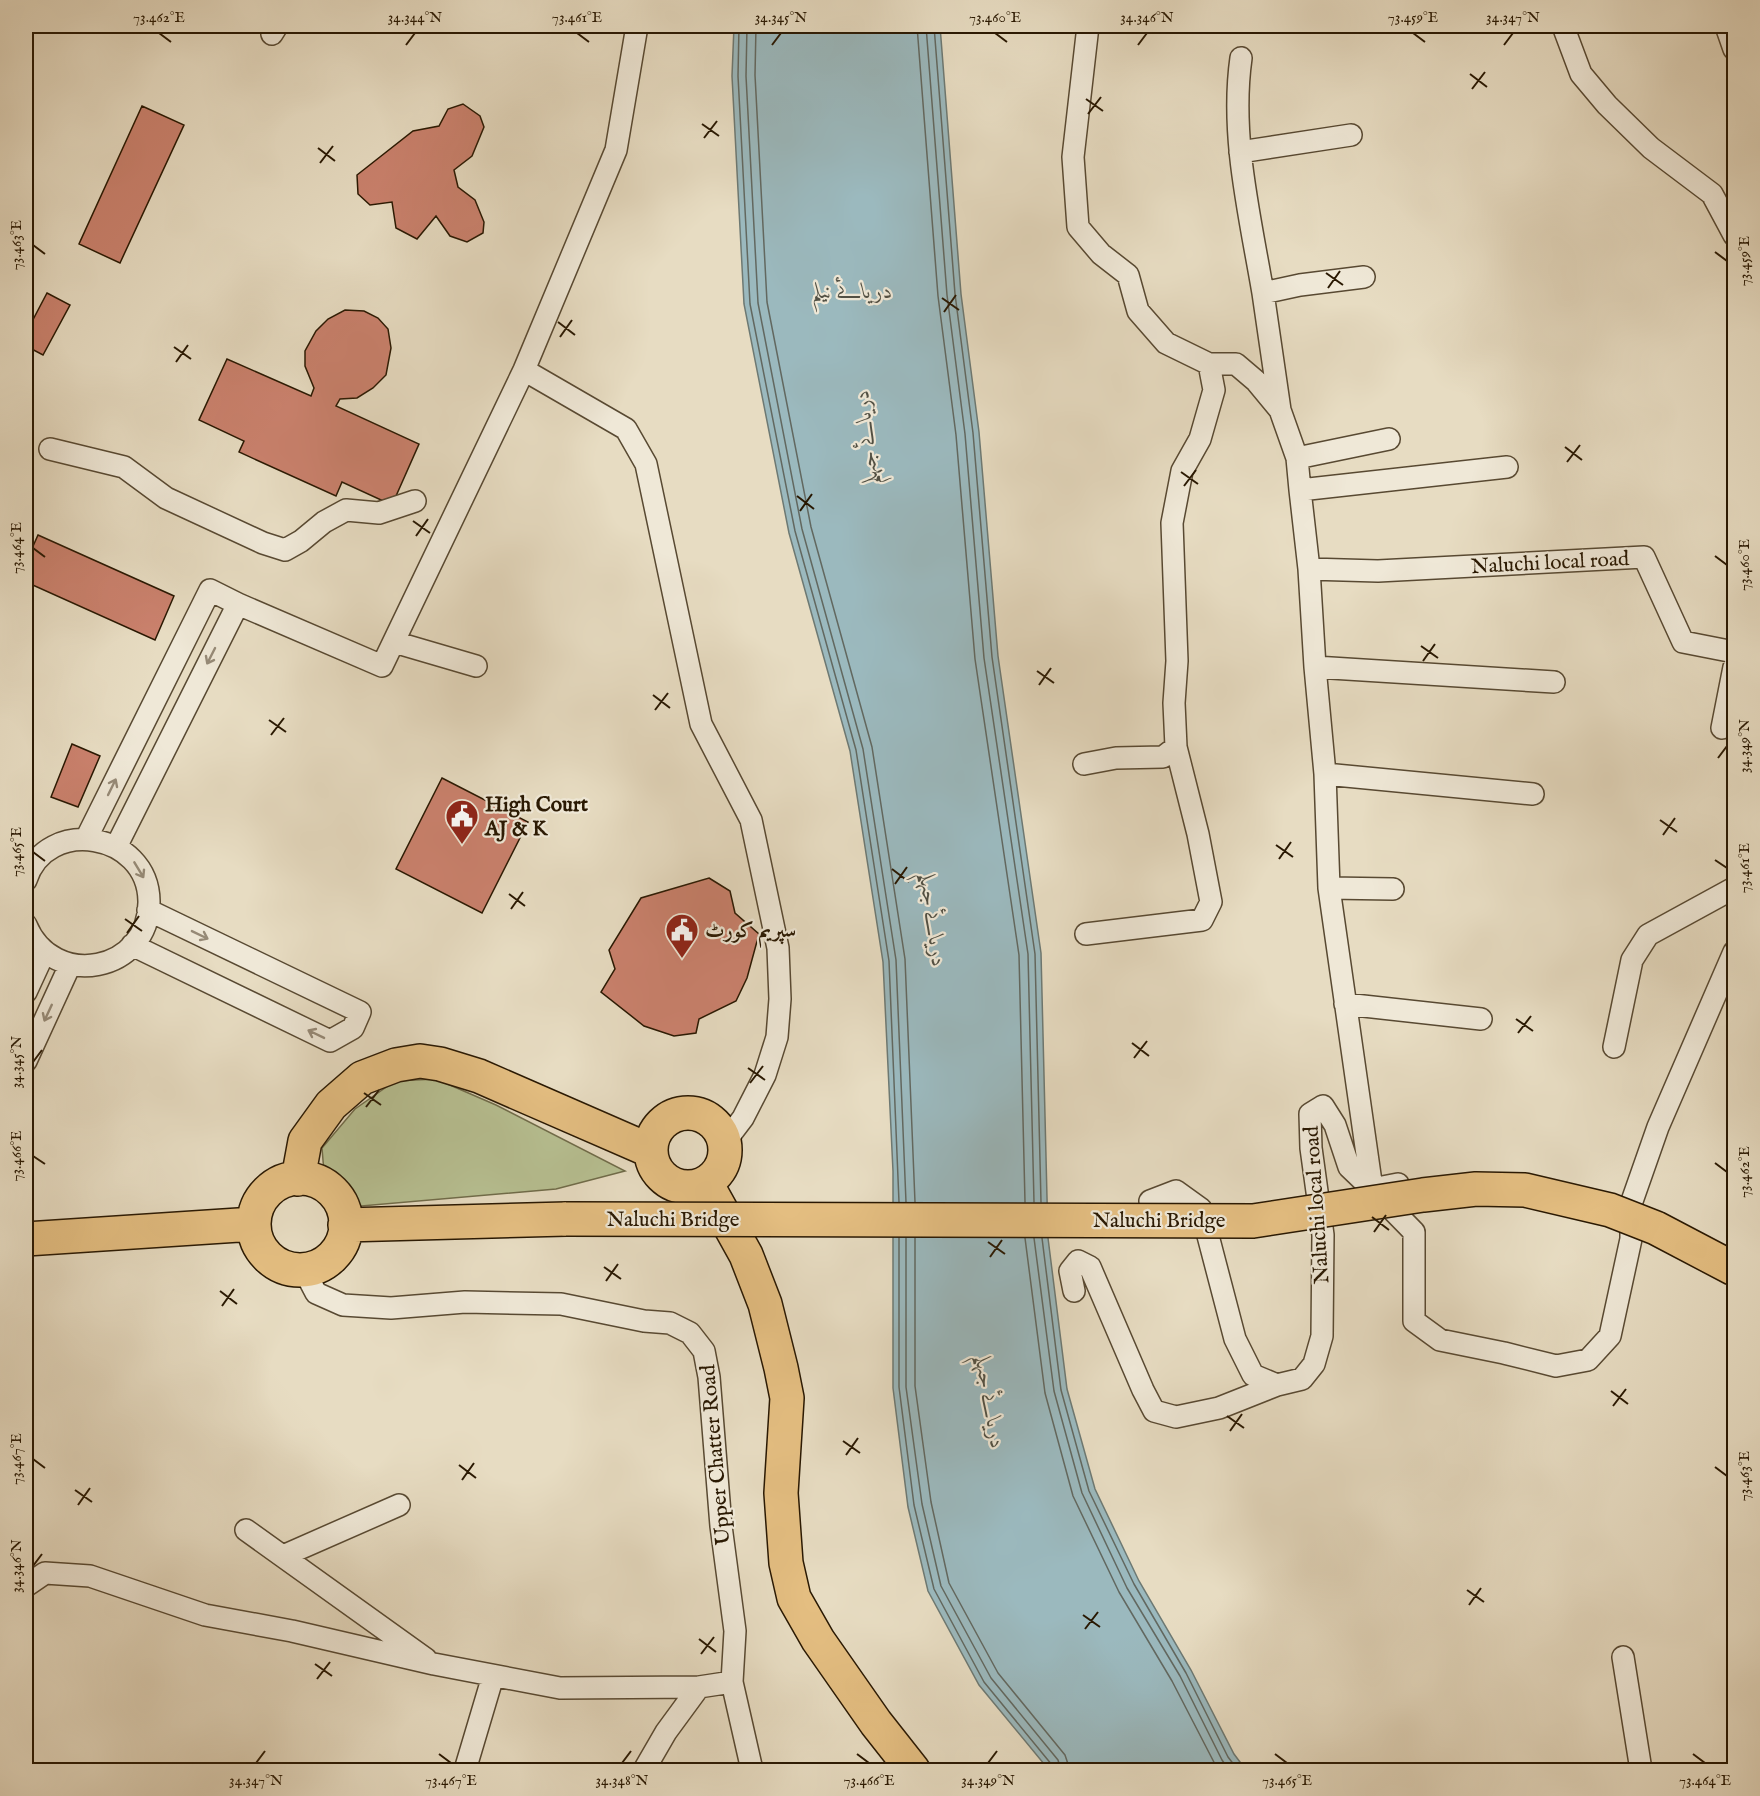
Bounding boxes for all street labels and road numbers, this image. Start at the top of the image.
street label: Naluchi local road [1470,546,1631,581]
street label: Naluchi local road [1298,1124,1336,1285]
street label: Naluchi Bridge [607,1207,740,1234]
street label: Naluchi Bridge [1093,1208,1226,1235]
street label: Upper Chatter Road [695,1363,738,1546]

